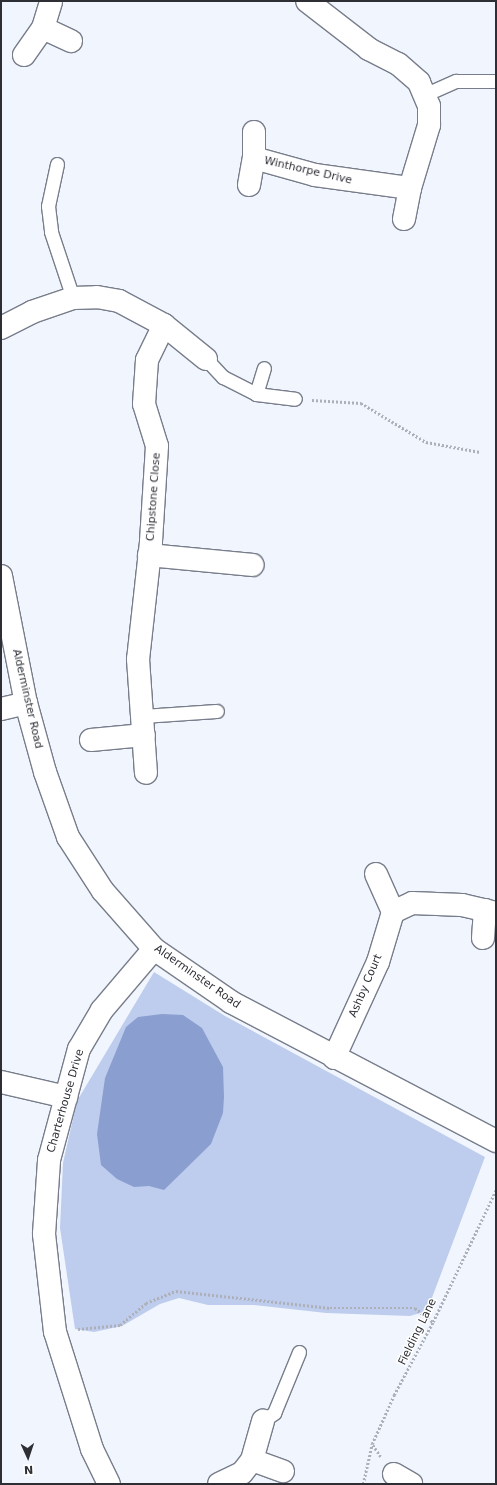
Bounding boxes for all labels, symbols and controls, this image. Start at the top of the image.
street label: Winthorpe Drive [263,154,353,188]
street label: Chipstone Close [144,452,164,542]
street label: Alderminster Road [9,648,45,750]
street label: Alderminster Road [152,942,242,1012]
street label: Ashby Court [347,952,385,1020]
street label: Charterhouse Drive [45,1048,87,1154]
street label: Fielding Lane [396,1297,440,1367]
north arrow [8,1437,48,1477]
text: N [24,1463,34,1476]

